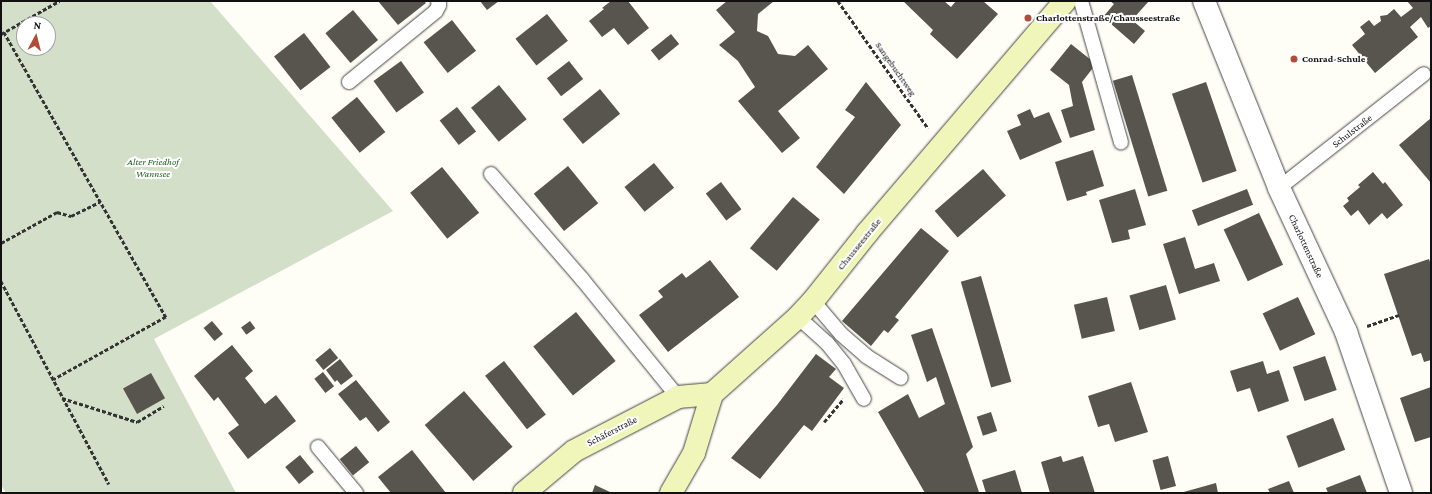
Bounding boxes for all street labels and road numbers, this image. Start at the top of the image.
street label: Sangebuchtweg [873,40,919,98]
street label: Schulstraße [1330,112,1374,150]
street label: Charlottenstraße [1286,212,1326,280]
street label: Chausseestraße [835,216,883,272]
street label: Schäferstraße [585,413,639,449]

